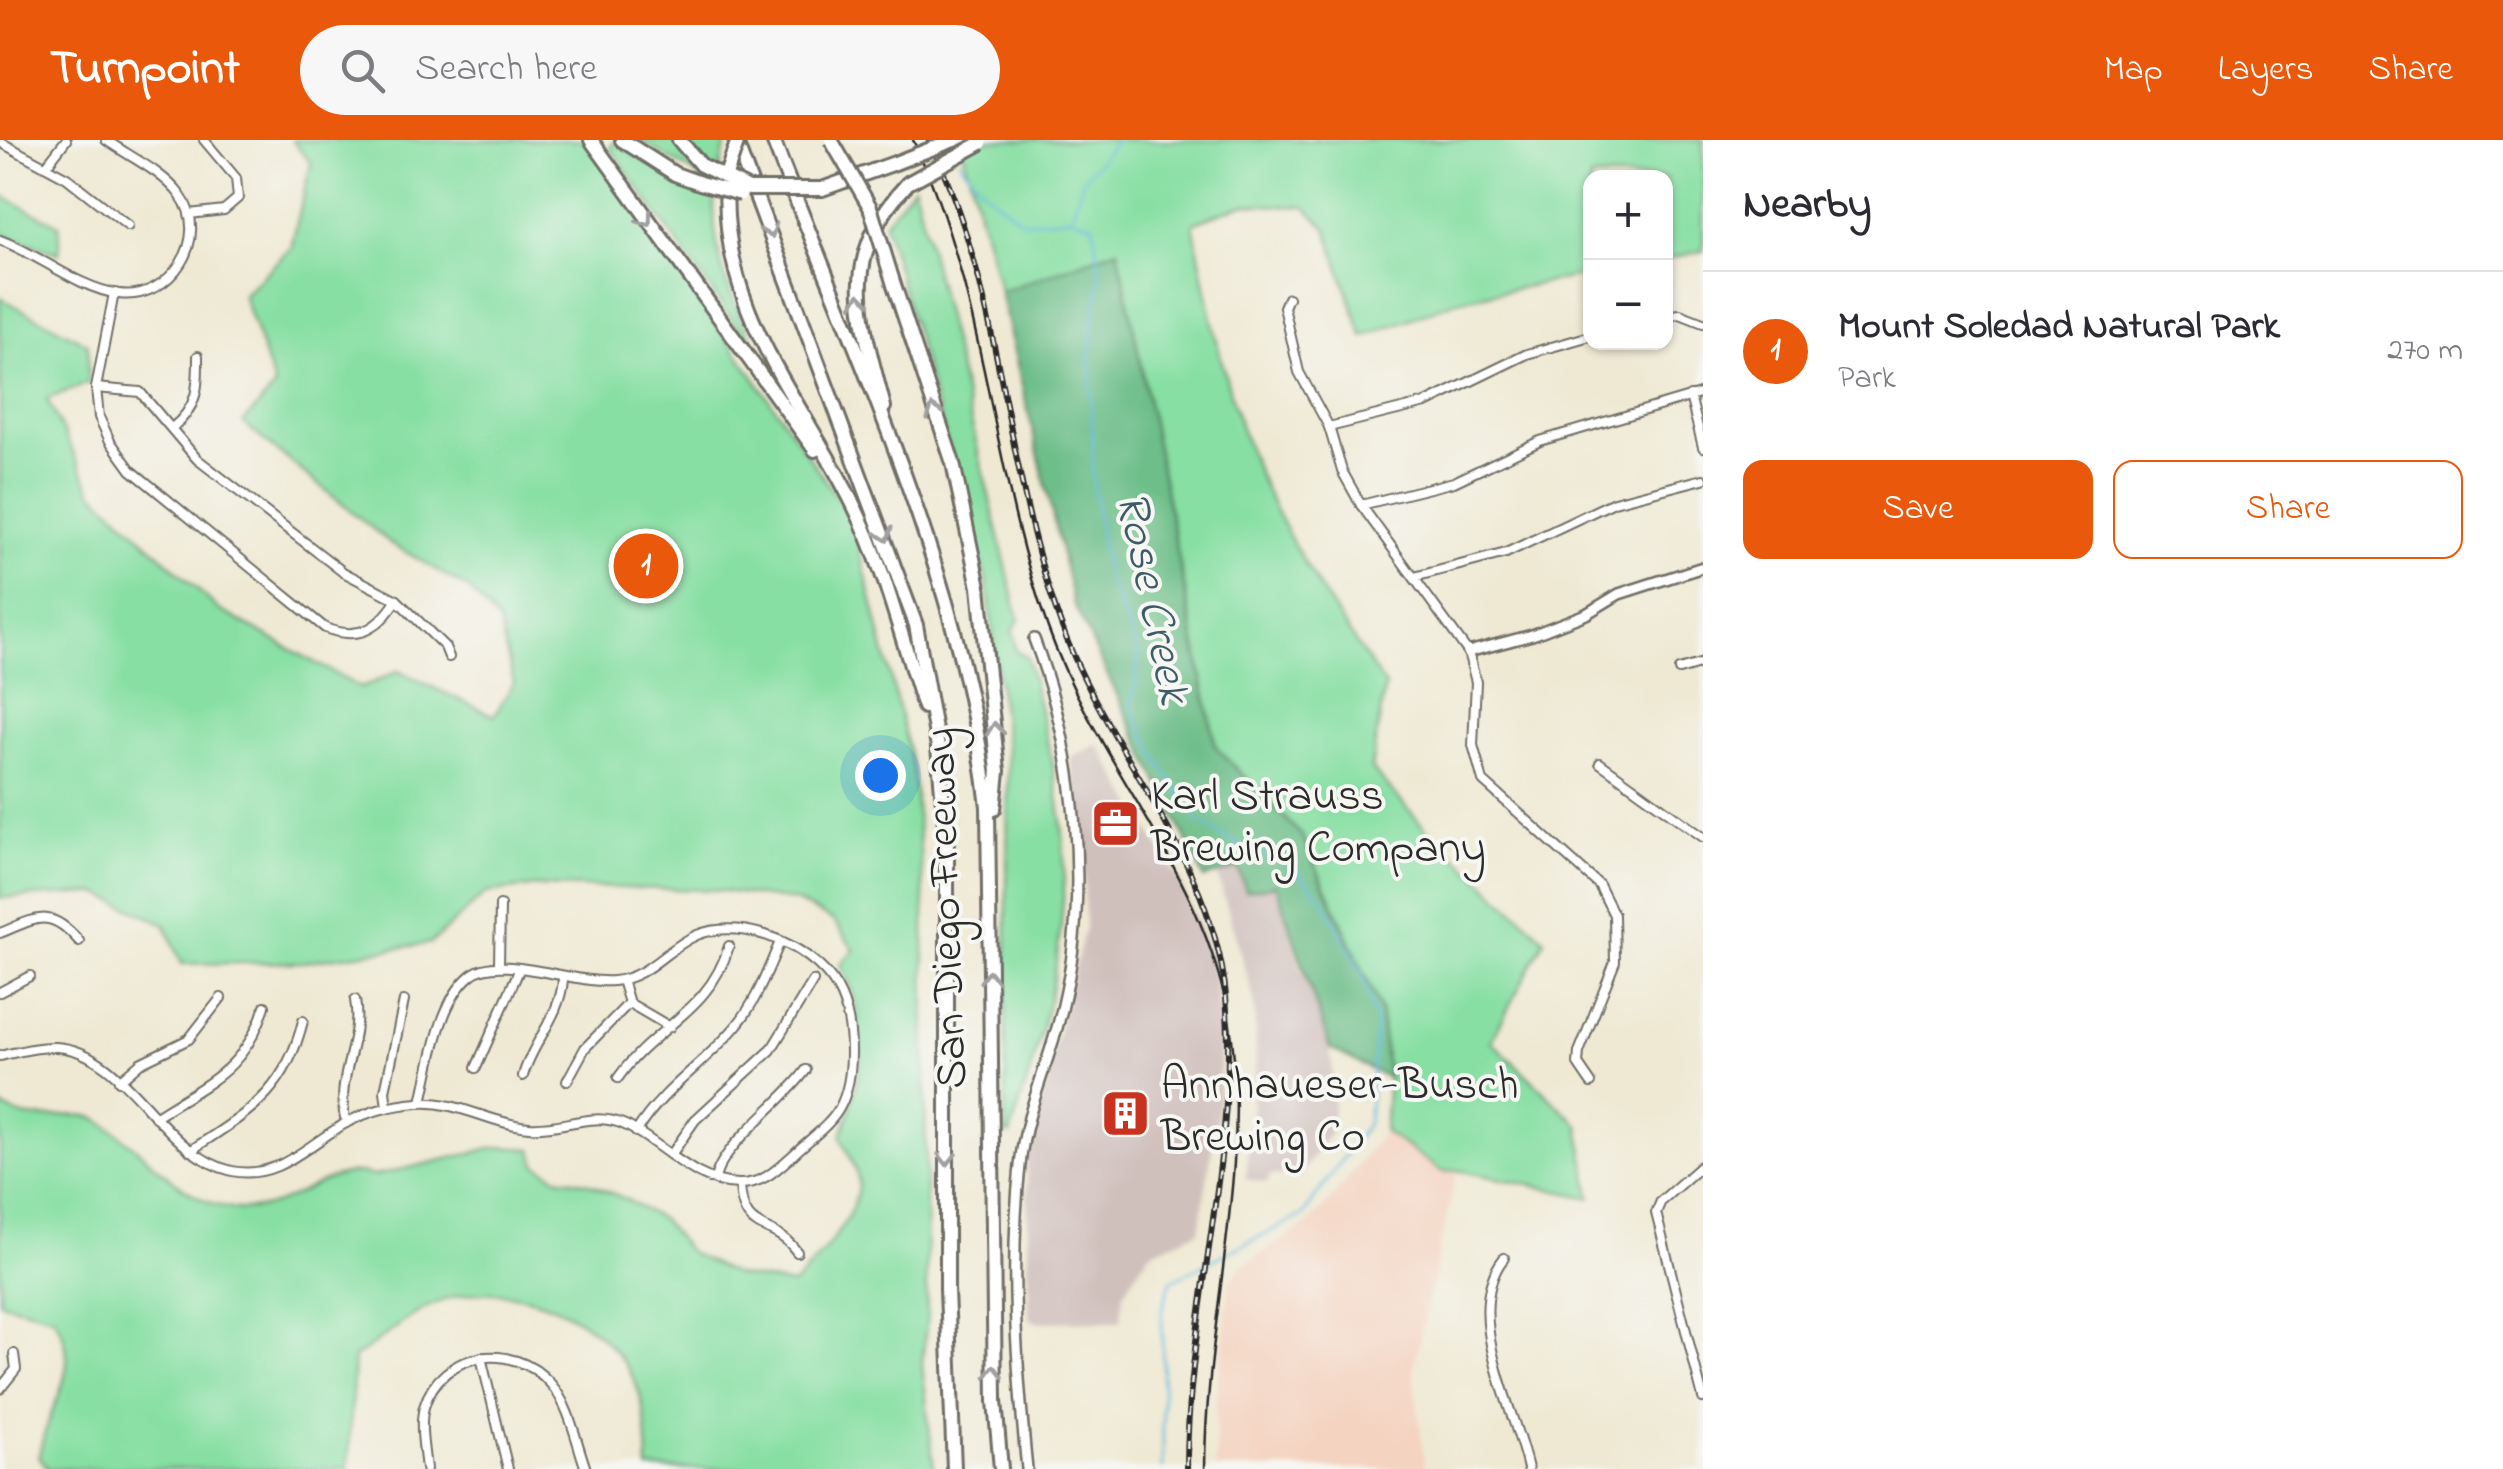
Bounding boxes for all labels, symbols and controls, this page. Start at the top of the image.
search box [300,25,1000,115]
text: Turnpoint [50,35,240,105]
text: Search here [415,42,597,98]
icon: search [335,43,390,98]
text: Map [2104,45,2163,96]
text: Layers [2218,45,2313,96]
text: Share [2368,45,2453,96]
map controls [1583,170,1673,350]
button: + [1583,170,1673,260]
text: Nearby [1743,175,1871,236]
one-way arrow [635,209,652,227]
one-way arrow [758,221,778,239]
button: − [1583,260,1673,350]
one-way arrow [850,292,871,308]
text: Mount Soledad Natural Park [1838,300,2280,356]
text: 1 [1770,328,1781,375]
text: 270 m [2387,328,2463,375]
text: Park [1838,356,1896,403]
one-way arrow [926,404,946,421]
button: Save [1743,460,2093,559]
button: Share [2113,460,2463,559]
water label: Rose Creek [1094,486,1208,712]
one-way arrow [873,526,893,543]
pin: 1 [614,528,678,604]
one-way arrow [985,721,1006,737]
street label: San Diego Freeway [909,726,988,1090]
your location [855,750,906,801]
place label: Karl Strauss Brewing Company [1150,765,1486,884]
office icon: Karl Strauss Brewing Company [1090,798,1142,850]
one-way arrow [978,968,1000,984]
place label: Annhaueser-Busch Brewing Co [1160,1054,1519,1173]
building icon: Annhaueser-Busch Brewing Co [1100,1087,1152,1139]
one-way arrow [936,1152,958,1167]
one-way arrow [984,1363,1005,1379]

